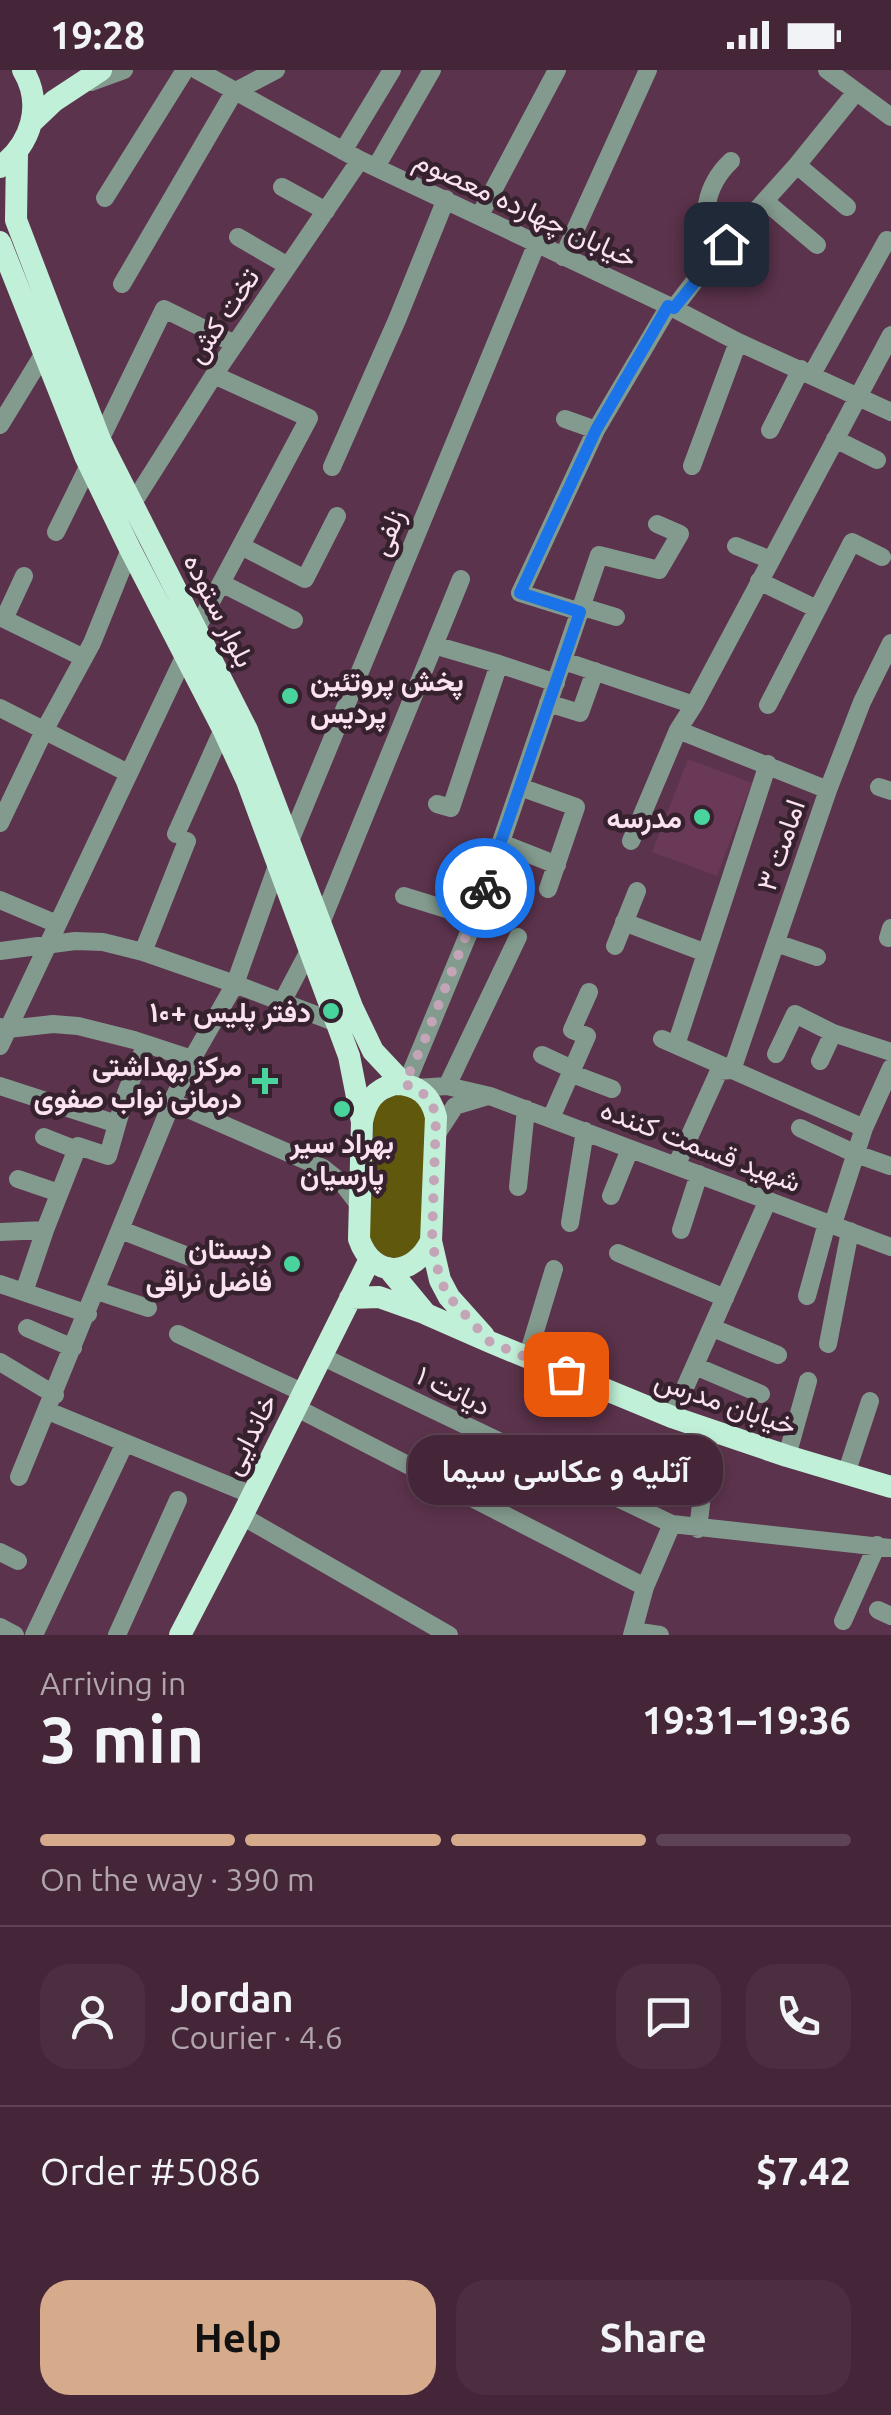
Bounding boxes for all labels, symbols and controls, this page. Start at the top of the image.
text: 19:28 [50,14,145,56]
street label: خیابان چهارده معصوم [408,143,642,277]
pin [684,202,769,287]
icon: home [699,217,754,272]
street label: تخت کش [179,262,266,369]
street label: زلفی [364,504,413,561]
street label: بلوار ستوده [176,548,262,673]
place label: پخش پروتئین پردیس [310,665,464,733]
marker: پخش پروتئین پردیس [279,685,301,707]
street label: امامت ۳ [750,795,810,895]
place label: مدرسه [606,802,682,836]
marker: مدرسه [691,806,713,828]
courier [435,838,535,938]
icon: bike [458,861,513,916]
place label: دفتر پلیس +۱۰ [150,996,311,1032]
marker: دفتر پلیس +۱۰ [320,1000,342,1022]
place label: مرکز بهداشتی درمانی نواب صفوی [34,1050,242,1116]
marker: مرکز بهداشتی درمانی نواب صفوی [252,1068,278,1094]
street label: شهید قسمت کننده [596,1093,805,1200]
marker: بهراد سیر پارسیان [331,1098,353,1120]
place label: بهراد سیر پارسیان [289,1127,394,1195]
place label: دبستان فاضل نراقی [146,1233,272,1299]
marker: دبستان فاضل نراقی [281,1253,303,1275]
pin [524,1332,609,1417]
icon: bag [539,1347,594,1402]
street label: دیانت ۱ [412,1359,496,1422]
street label: خیابان مدرس [650,1363,801,1444]
street label: خاندایی [216,1389,284,1480]
callout: آتلیه و عکاسی سیما [408,1434,724,1504]
text: آتلیه و عکاسی سیما [442,1452,689,1488]
text: Arriving in [40,1665,186,1701]
text: 19:31–19:36 [642,1699,851,1741]
text: 3 min [40,1702,204,1775]
text: On the way · 390 m [40,1861,315,1897]
button: person [40,1964,145,2069]
button: chat [616,1964,721,2069]
button: phone [746,1964,851,2069]
text: Jordan [170,1977,294,2019]
text: Courier · 4.6 [170,2019,343,2055]
text: Order #5086 [40,2150,261,2192]
text: $7.42 [756,2150,851,2192]
button: Help [40,2280,436,2395]
button: Share [456,2280,851,2395]

